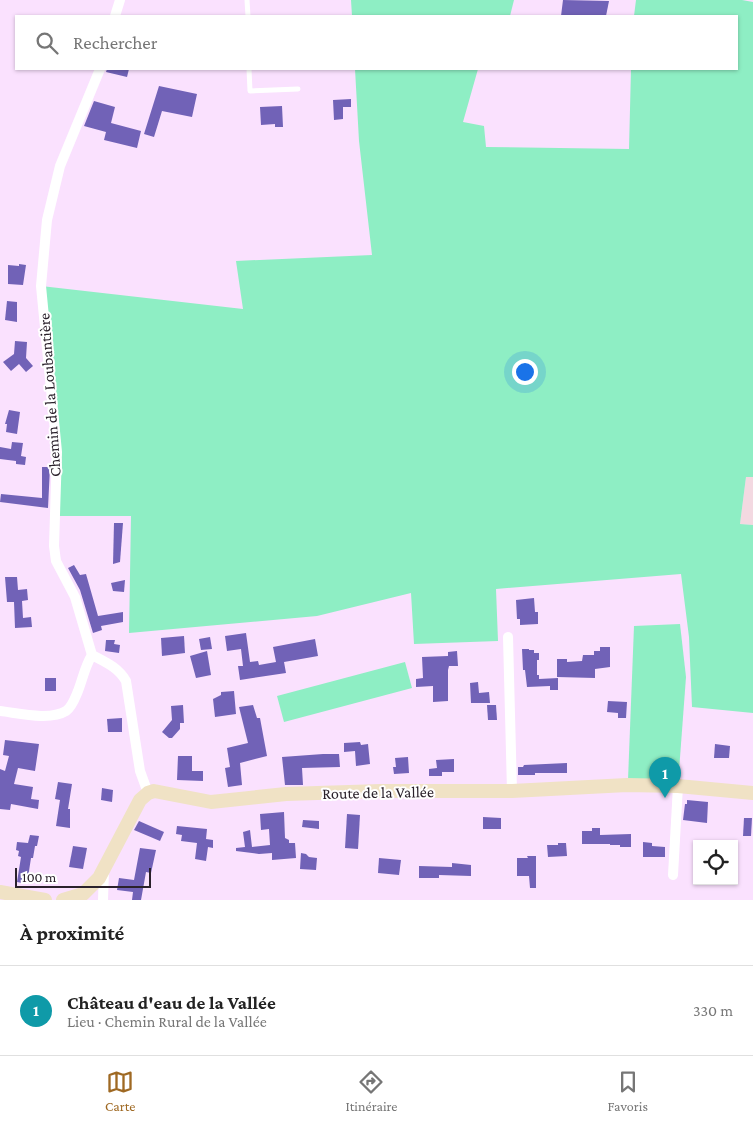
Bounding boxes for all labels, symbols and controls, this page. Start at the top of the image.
search box [15,15,738,70]
icon: search [33,29,61,57]
text: Rechercher [73,32,157,53]
street label: Chemin de la Loubantière [35,312,64,477]
your location [512,359,538,385]
pin: 1 [649,757,681,798]
street label: Route de la Vallée [322,783,434,802]
map controls [693,840,738,885]
button: locate [693,840,738,885]
scale bar [15,865,151,888]
text: 100 m [22,869,56,885]
text: À proximité [20,921,124,945]
text: Château d'eau de la Vallée [67,992,276,1013]
text: 1 [33,1002,39,1019]
text: 330 m [693,1002,733,1019]
text: Lieu · Chemin Rural de la Vallée [67,1013,267,1030]
tab: Carte [105,1068,135,1114]
tab: Itinéraire [346,1068,397,1114]
tab: Favoris [608,1068,648,1114]

